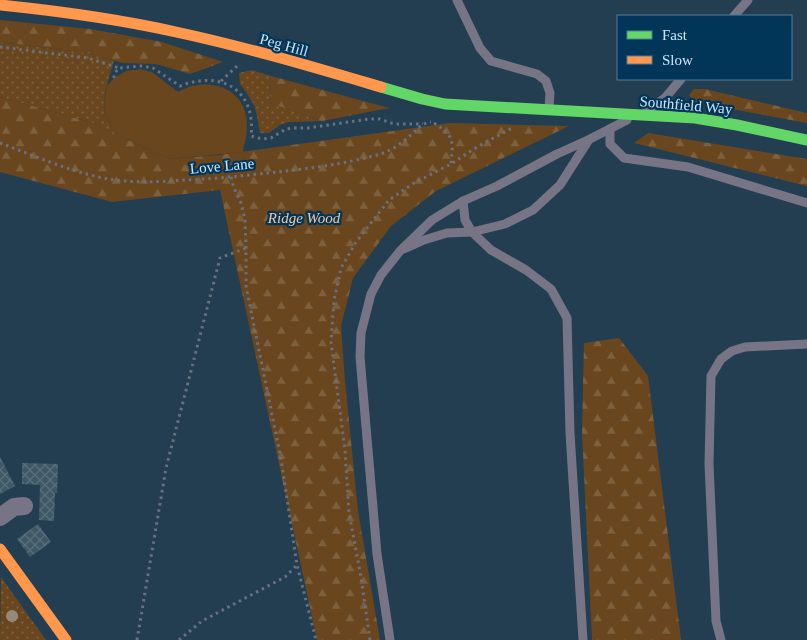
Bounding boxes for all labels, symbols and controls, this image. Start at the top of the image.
legend [617,15,792,80]
text: Fast [662,27,688,43]
street label: Peg Hill [258,30,310,60]
text: Slow [662,52,693,68]
street label: Southfield Way [639,93,734,117]
street label: Love Lane [189,155,255,177]
park label: Ridge Wood [267,210,341,226]

